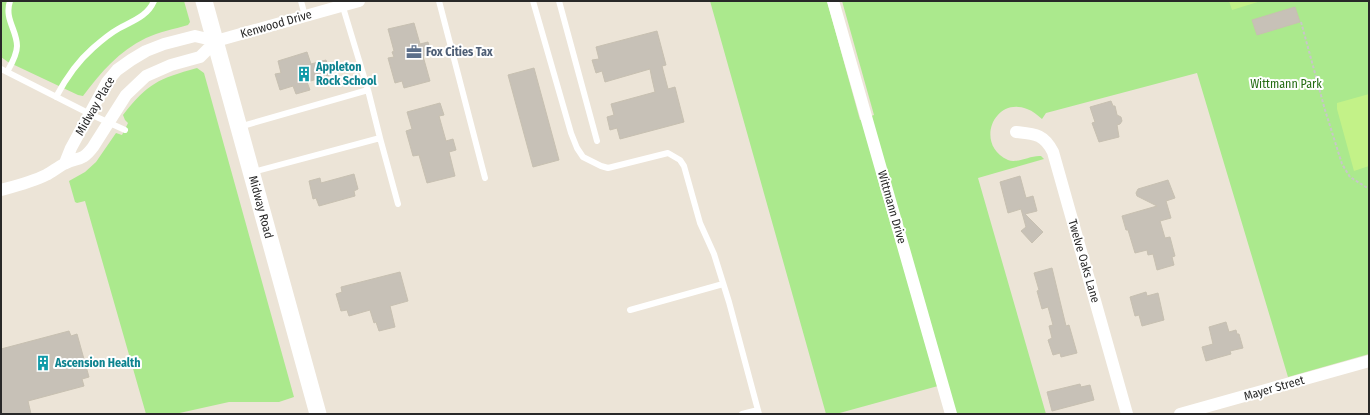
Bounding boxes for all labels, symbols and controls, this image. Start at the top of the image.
street label: Kenwood Drive [239,7,313,41]
office icon: Fox Cities Tax [405,43,423,61]
place label: Fox Cities Tax [426,45,493,59]
place label: Appleton Rock School [315,60,377,88]
building icon: Appleton Rock School [295,65,313,83]
street label: Midway Place [73,74,117,138]
park label: Wittmann Park [1250,77,1322,91]
street label: Wittmann Drive [875,169,909,245]
street label: Midway Road [246,174,276,240]
street label: Twelve Oaks Lane [1065,218,1103,304]
building icon: Ascension Health [34,354,52,372]
place label: Ascension Health [54,356,141,370]
street label: Mayer Street [1242,373,1306,403]

